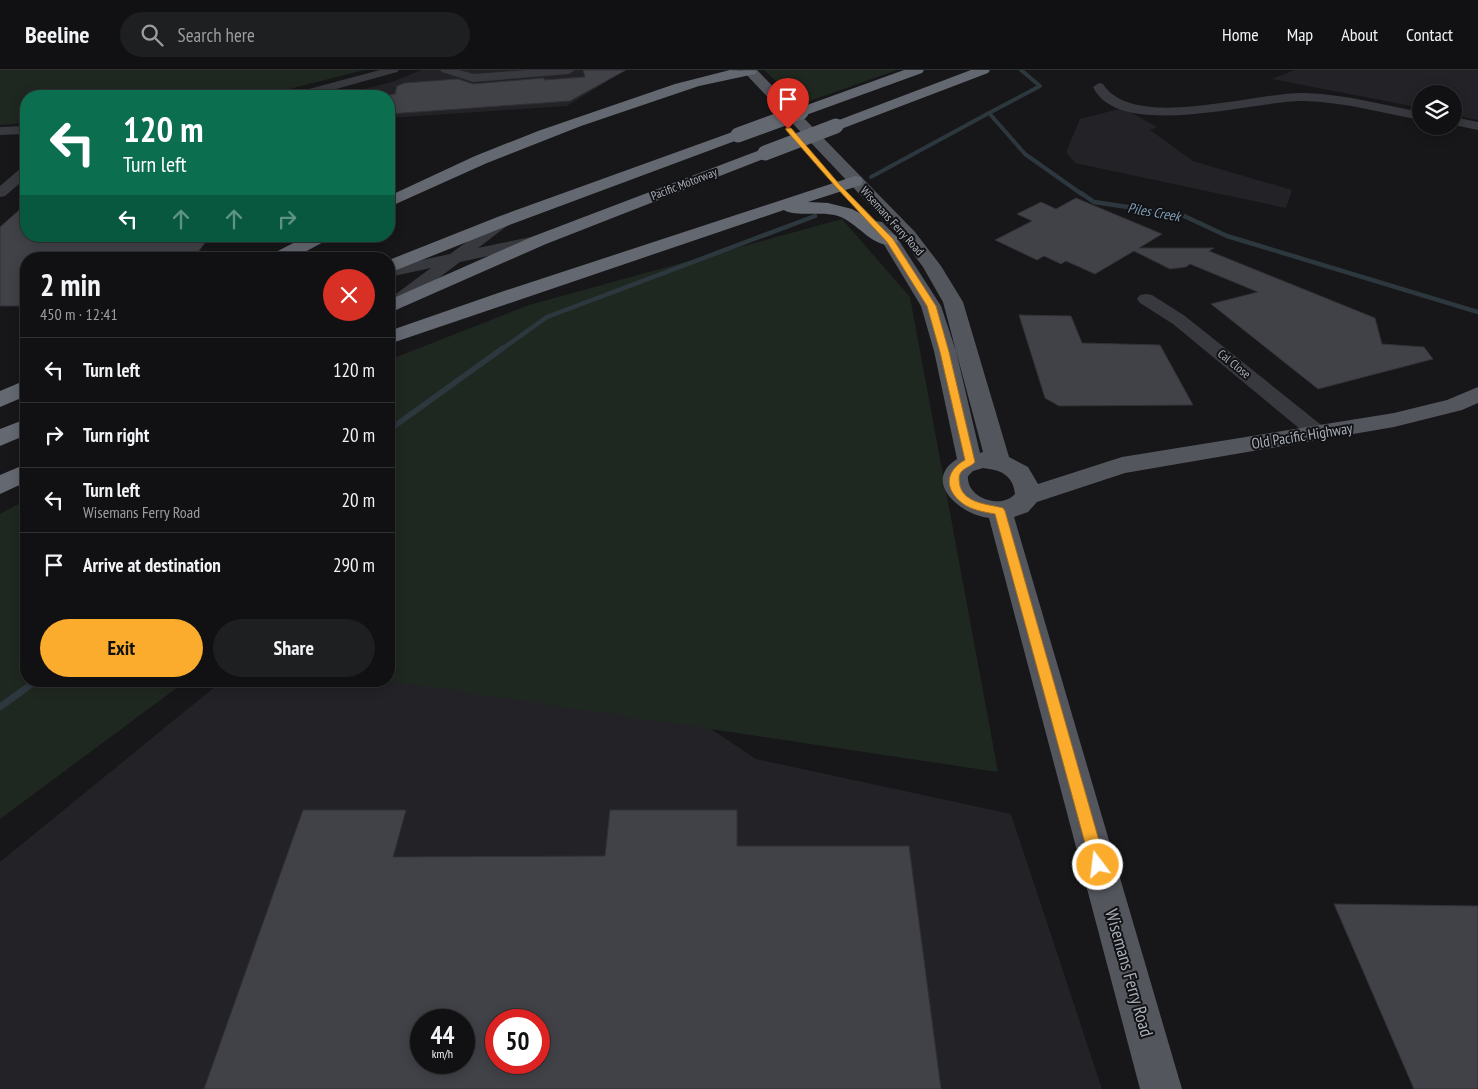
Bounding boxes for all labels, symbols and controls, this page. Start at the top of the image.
search box [120,12,470,57]
text: Beeline [25,19,90,50]
icon: search [138,21,166,49]
text: Search here [178,23,255,47]
text: Home [1222,23,1259,46]
text: Map [1287,23,1313,46]
text: About [1341,23,1378,46]
text: Contact [1406,23,1453,46]
pin [767,78,809,129]
icon: arrive [774,85,802,113]
map controls [1412,85,1462,135]
button: layers [1412,85,1462,135]
text: 120 m [123,106,204,152]
icon: left [40,110,105,175]
text: Turn left [123,150,187,178]
street label: Pacific Motorway [649,164,719,203]
street label: Wisemans Ferry Road [857,183,927,258]
water label: Piles Creek [1126,199,1183,226]
icon: left [114,205,142,233]
icon: ahead [167,205,195,233]
icon: ahead [220,205,248,233]
icon: right [273,205,301,233]
text: 2 min [40,265,101,304]
button: close [323,269,375,321]
text: 450 m · 12:41 [40,304,118,324]
street label: Cal Close [1215,346,1254,381]
icon: left [40,356,68,384]
text: Turn left [83,358,140,382]
text: 120 m [333,358,375,382]
street label: Old Pacific Highway [1250,418,1354,453]
icon: right [40,421,68,449]
text: Turn right [83,423,149,447]
text: 20 m [342,423,375,447]
text: Turn left [83,478,140,502]
icon: left [40,486,68,514]
text: 20 m [342,488,375,512]
text: Wisemans Ferry Road [83,502,200,522]
icon: arrive [40,551,68,579]
text: Arrive at destination [83,553,221,577]
text: 290 m [333,553,375,577]
button: Exit [40,619,203,677]
button: Share [213,619,375,677]
position arrow [1071,838,1123,890]
street label: Wisemans Ferry Road [1100,906,1159,1039]
speed limit sign: 50 [485,1009,550,1074]
text: 44 [431,1019,454,1051]
text: km/h [432,1046,453,1061]

